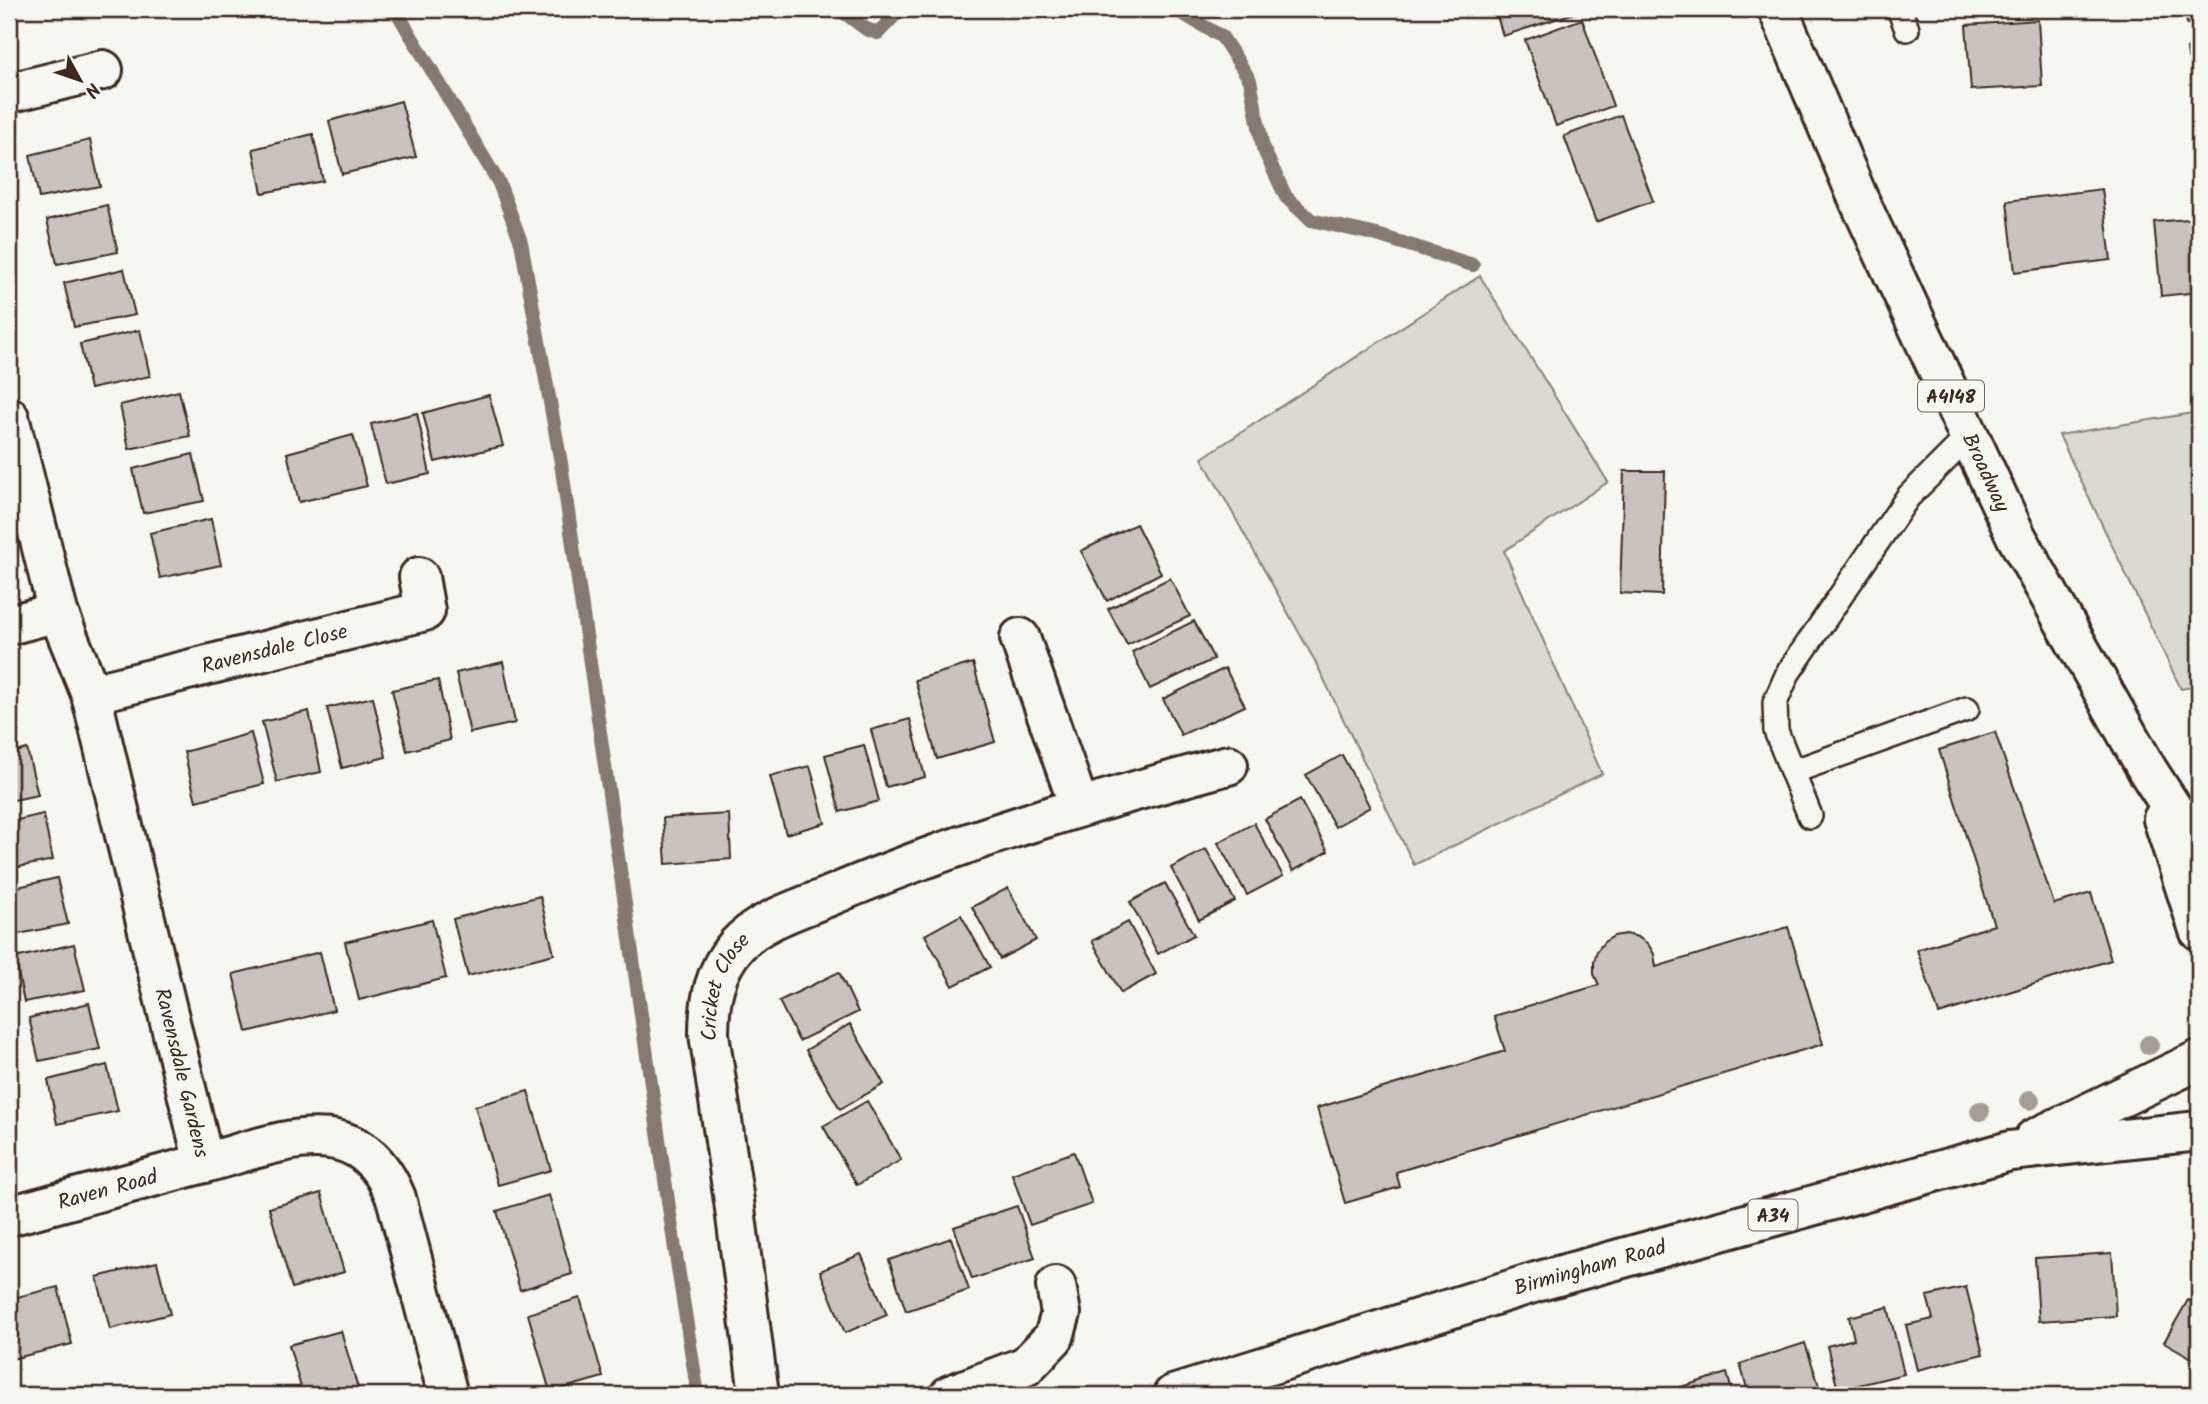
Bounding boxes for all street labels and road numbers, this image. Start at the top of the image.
road number: A4148 [1918,380,1984,412]
street label: Broadway [1952,428,2018,518]
street label: Ravensdale Close [198,616,352,684]
street label: Cricket Close [693,925,759,1043]
street label: Ravensdale Gardens [144,985,217,1161]
street label: Raven Road [54,1161,162,1220]
road number: A34 [1748,1200,1798,1231]
street label: Birmingham Road [1510,1232,1671,1306]

